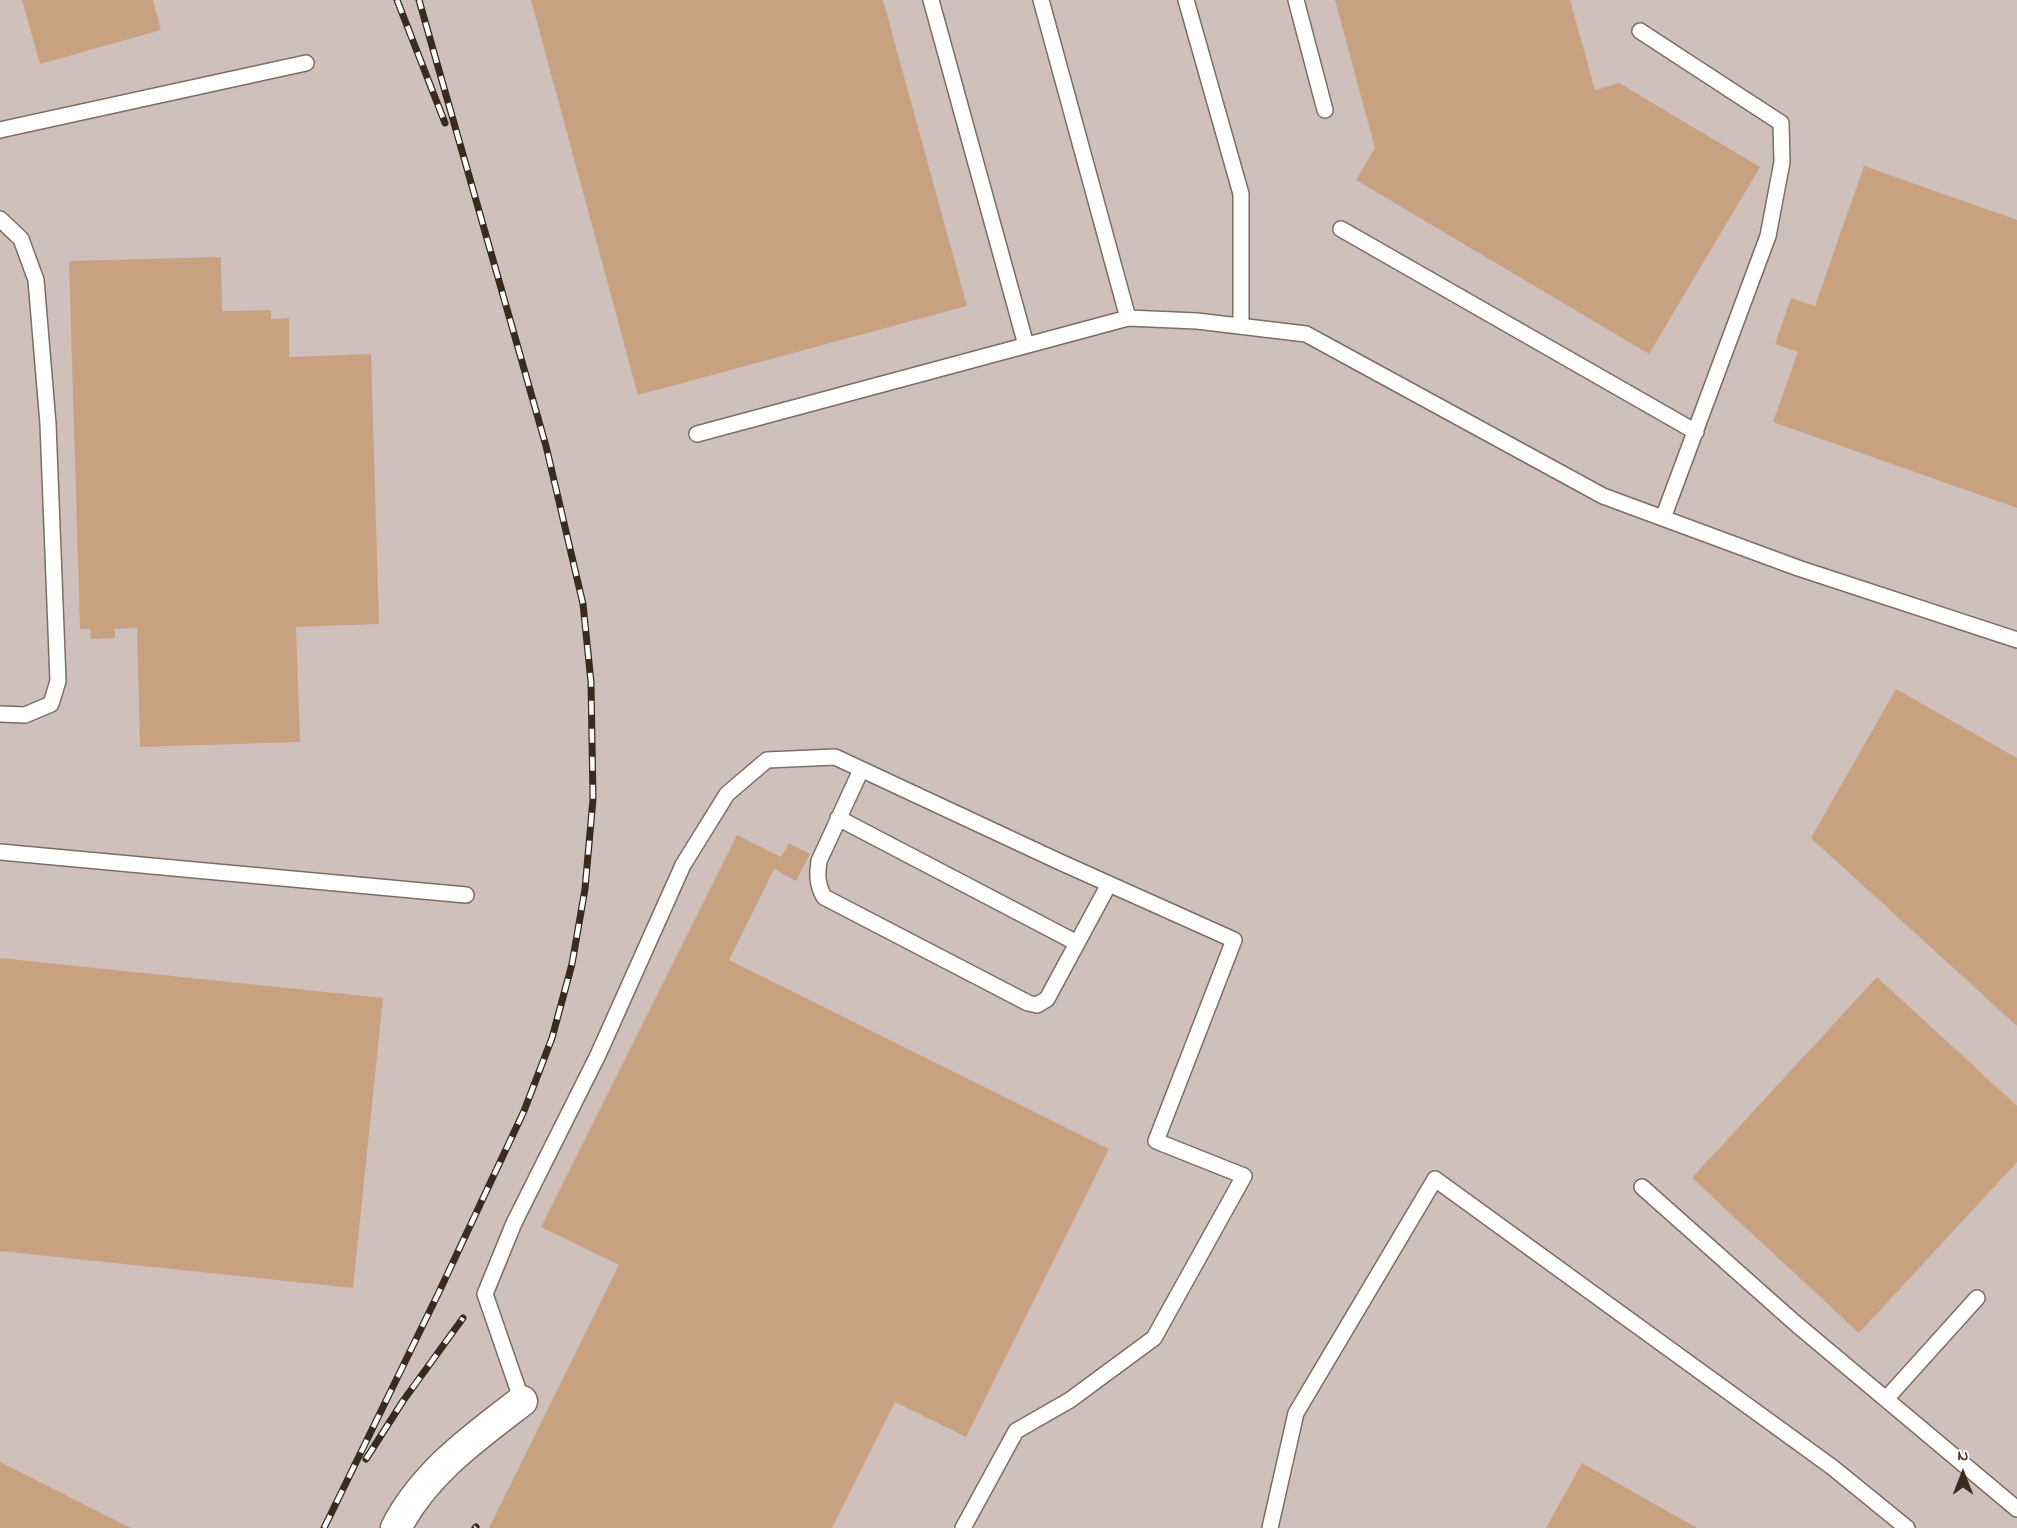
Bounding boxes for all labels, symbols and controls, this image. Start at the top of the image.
north arrow [1933,1444,1993,1504]
text: N [1958,1444,1968,1468]

